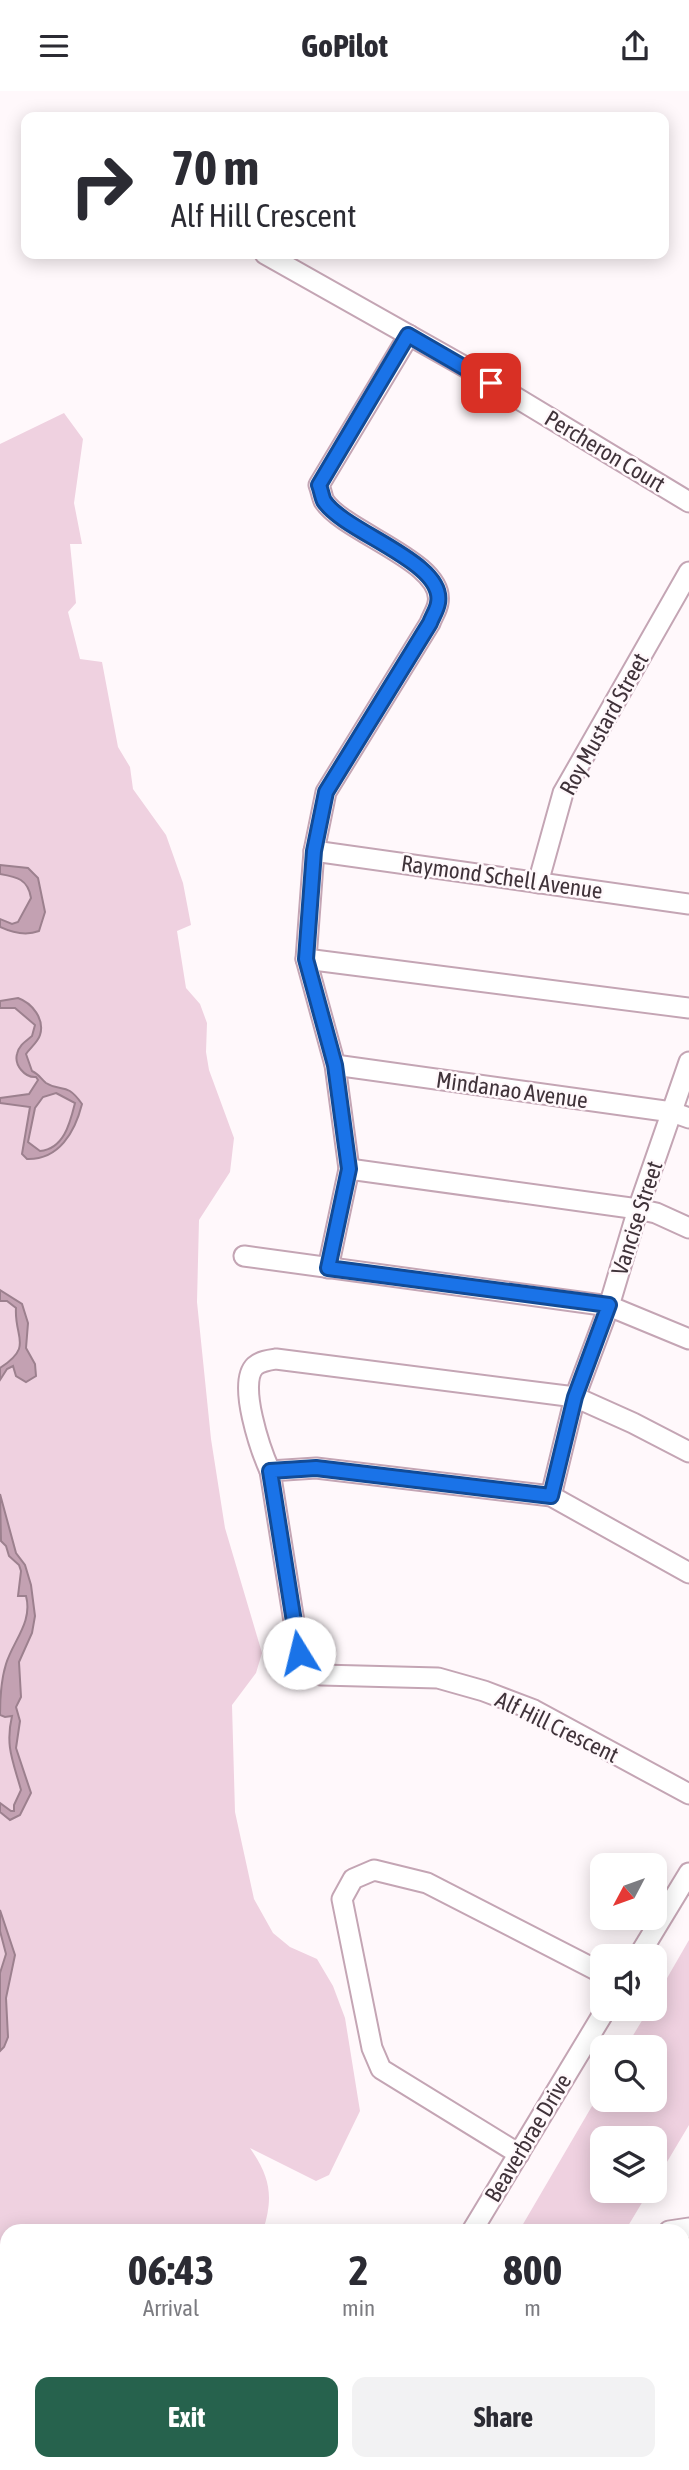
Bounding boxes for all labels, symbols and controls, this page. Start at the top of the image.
icon: menu [35,27,73,65]
text: GoPilot [301,27,388,64]
icon: share [616,27,654,65]
text: 70 m [171,139,259,195]
icon: right [56,140,147,231]
text: Alf Hill Crescent [171,197,356,234]
pin [461,353,521,413]
icon: arrive [472,364,510,402]
street label: Percheron Court [540,405,670,497]
street label: Roy Mustard Street [554,649,654,799]
street label: Raymond Schell Avenue [400,850,604,904]
street label: Mindanao Avenue [434,1066,590,1114]
street label: Vancise Street [606,1158,668,1278]
position arrow [262,1616,336,1690]
street label: Alf Hill Crescent [491,1686,623,1768]
north arrow [590,1853,667,1930]
map controls [590,1853,667,2203]
button: sound [590,1944,667,2021]
button: search [590,2035,667,2112]
street label: Beaverbrae Drive [480,2069,576,2207]
button: layers [590,2126,667,2203]
text: 06:43 [128,2246,214,2294]
text: 2 [349,2246,368,2294]
text: 800 [503,2246,562,2294]
text: Arrival [143,2295,199,2321]
text: min [342,2295,375,2321]
text: m [524,2295,541,2321]
button: Exit [35,2377,338,2457]
button: Share [352,2377,655,2457]

